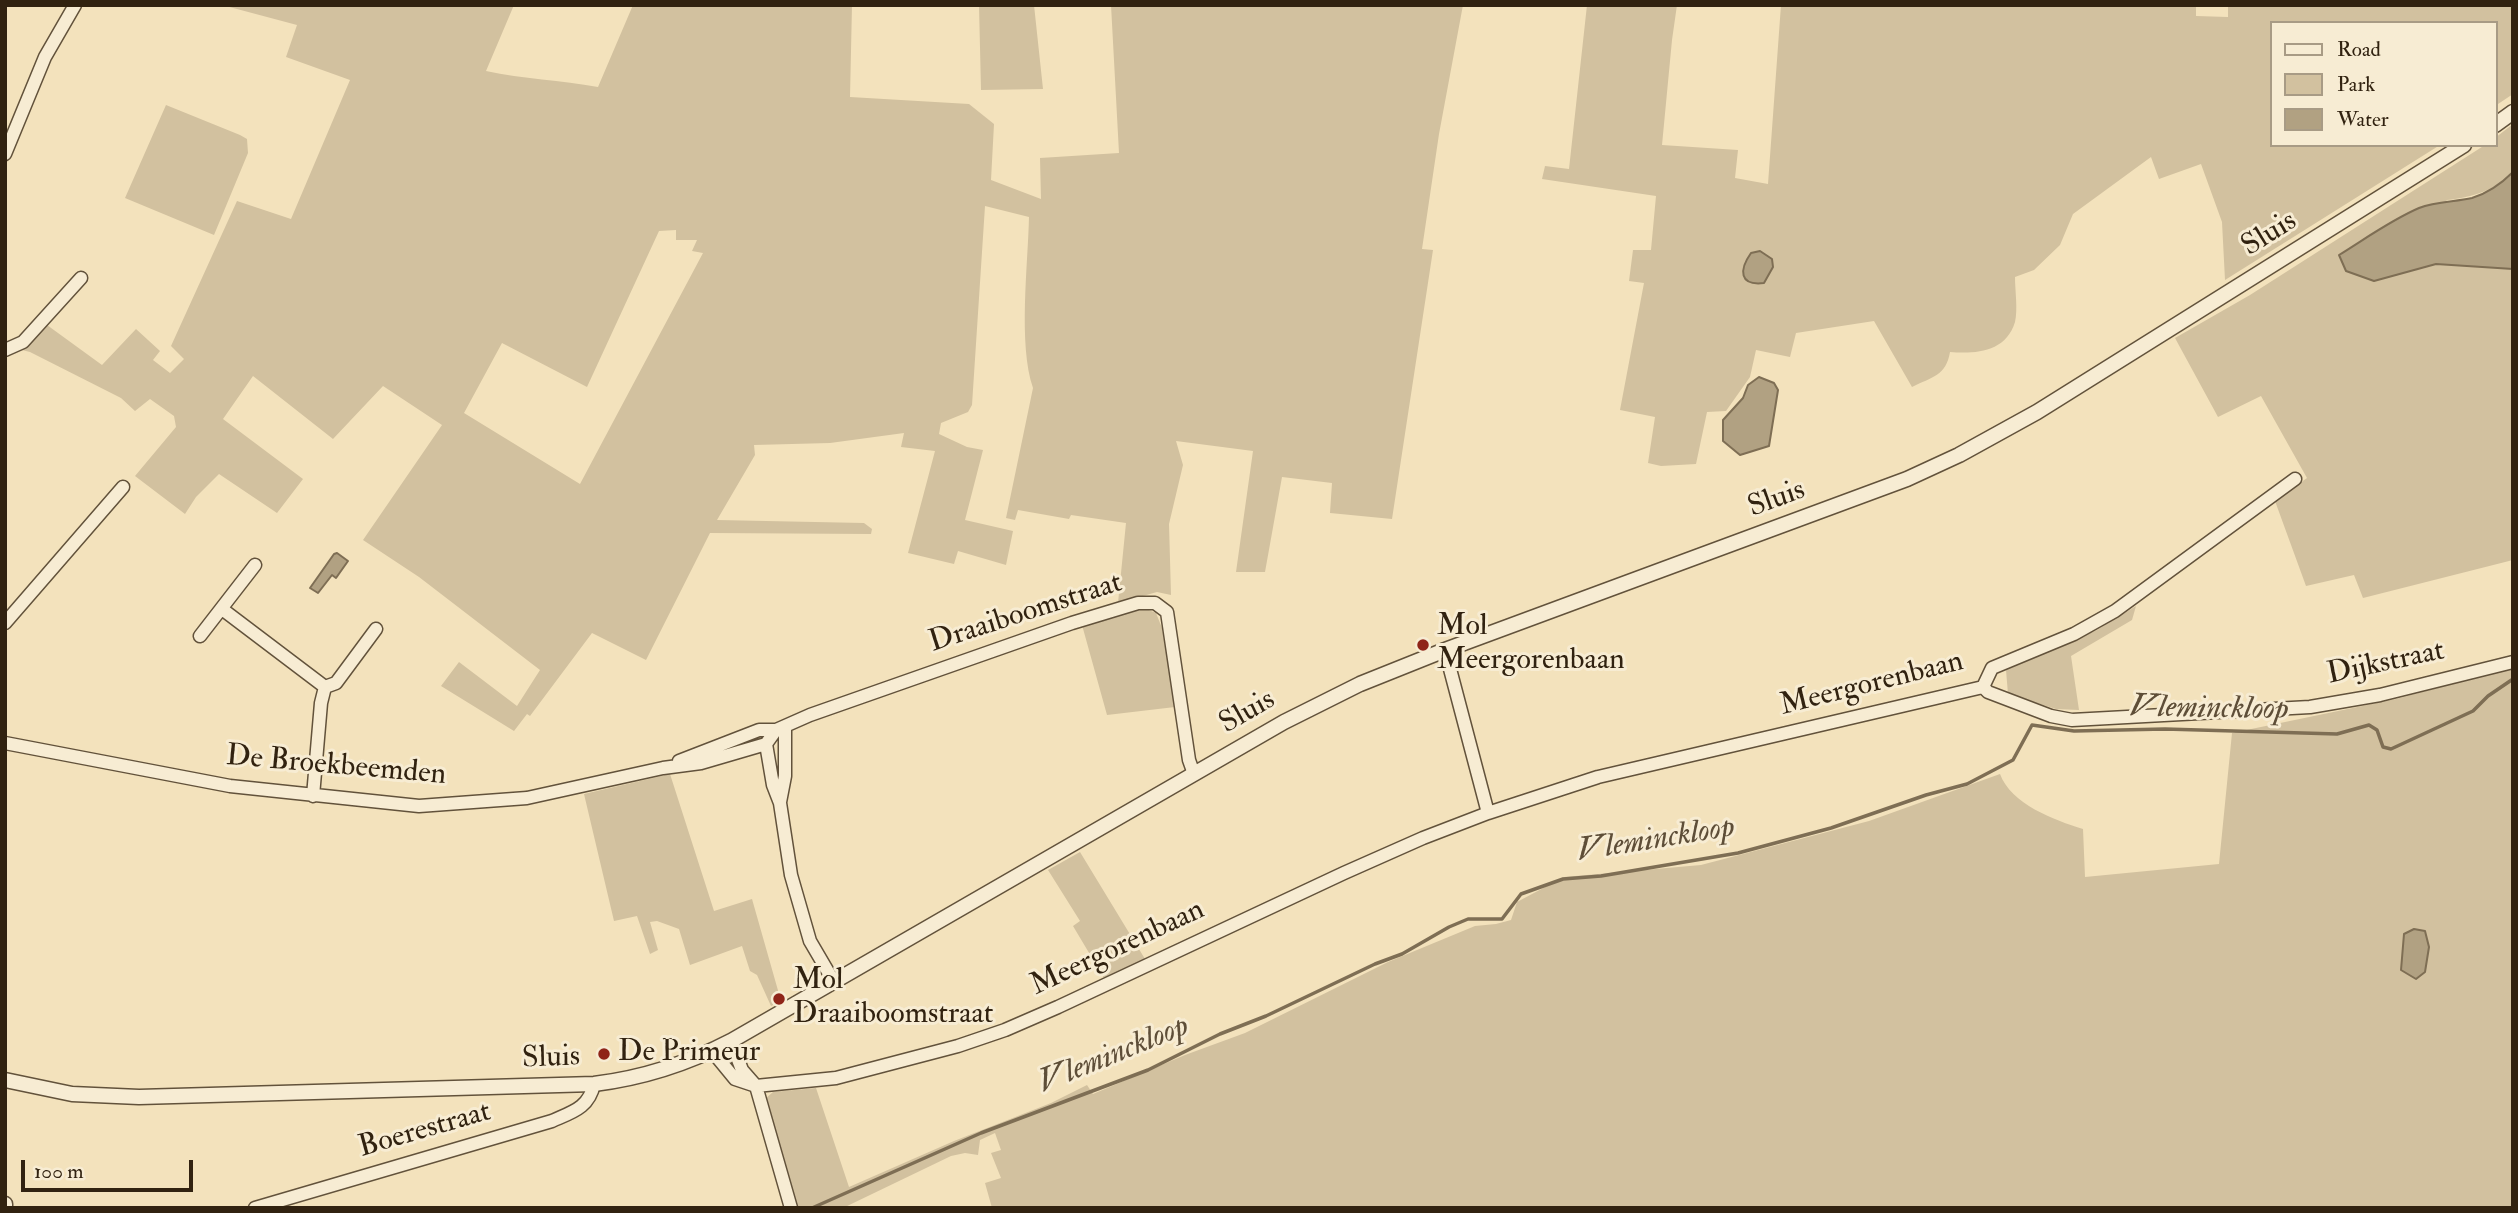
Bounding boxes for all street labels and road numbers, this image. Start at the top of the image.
street label: Sluis [2236,204,2304,266]
street label: Sluis [1744,473,1810,527]
street label: Draaiboomstraat [925,566,1127,662]
street label: Dijkstraat [2324,634,2448,694]
street label: Meergorenbaan [1777,645,1967,725]
street label: Sluis [1214,683,1282,743]
street label: De Broekbeemden [225,739,447,795]
street label: Meergorenbaan [1025,893,1211,1005]
street label: Sluis [521,1040,581,1078]
street label: Boerestraat [355,1095,495,1167]

